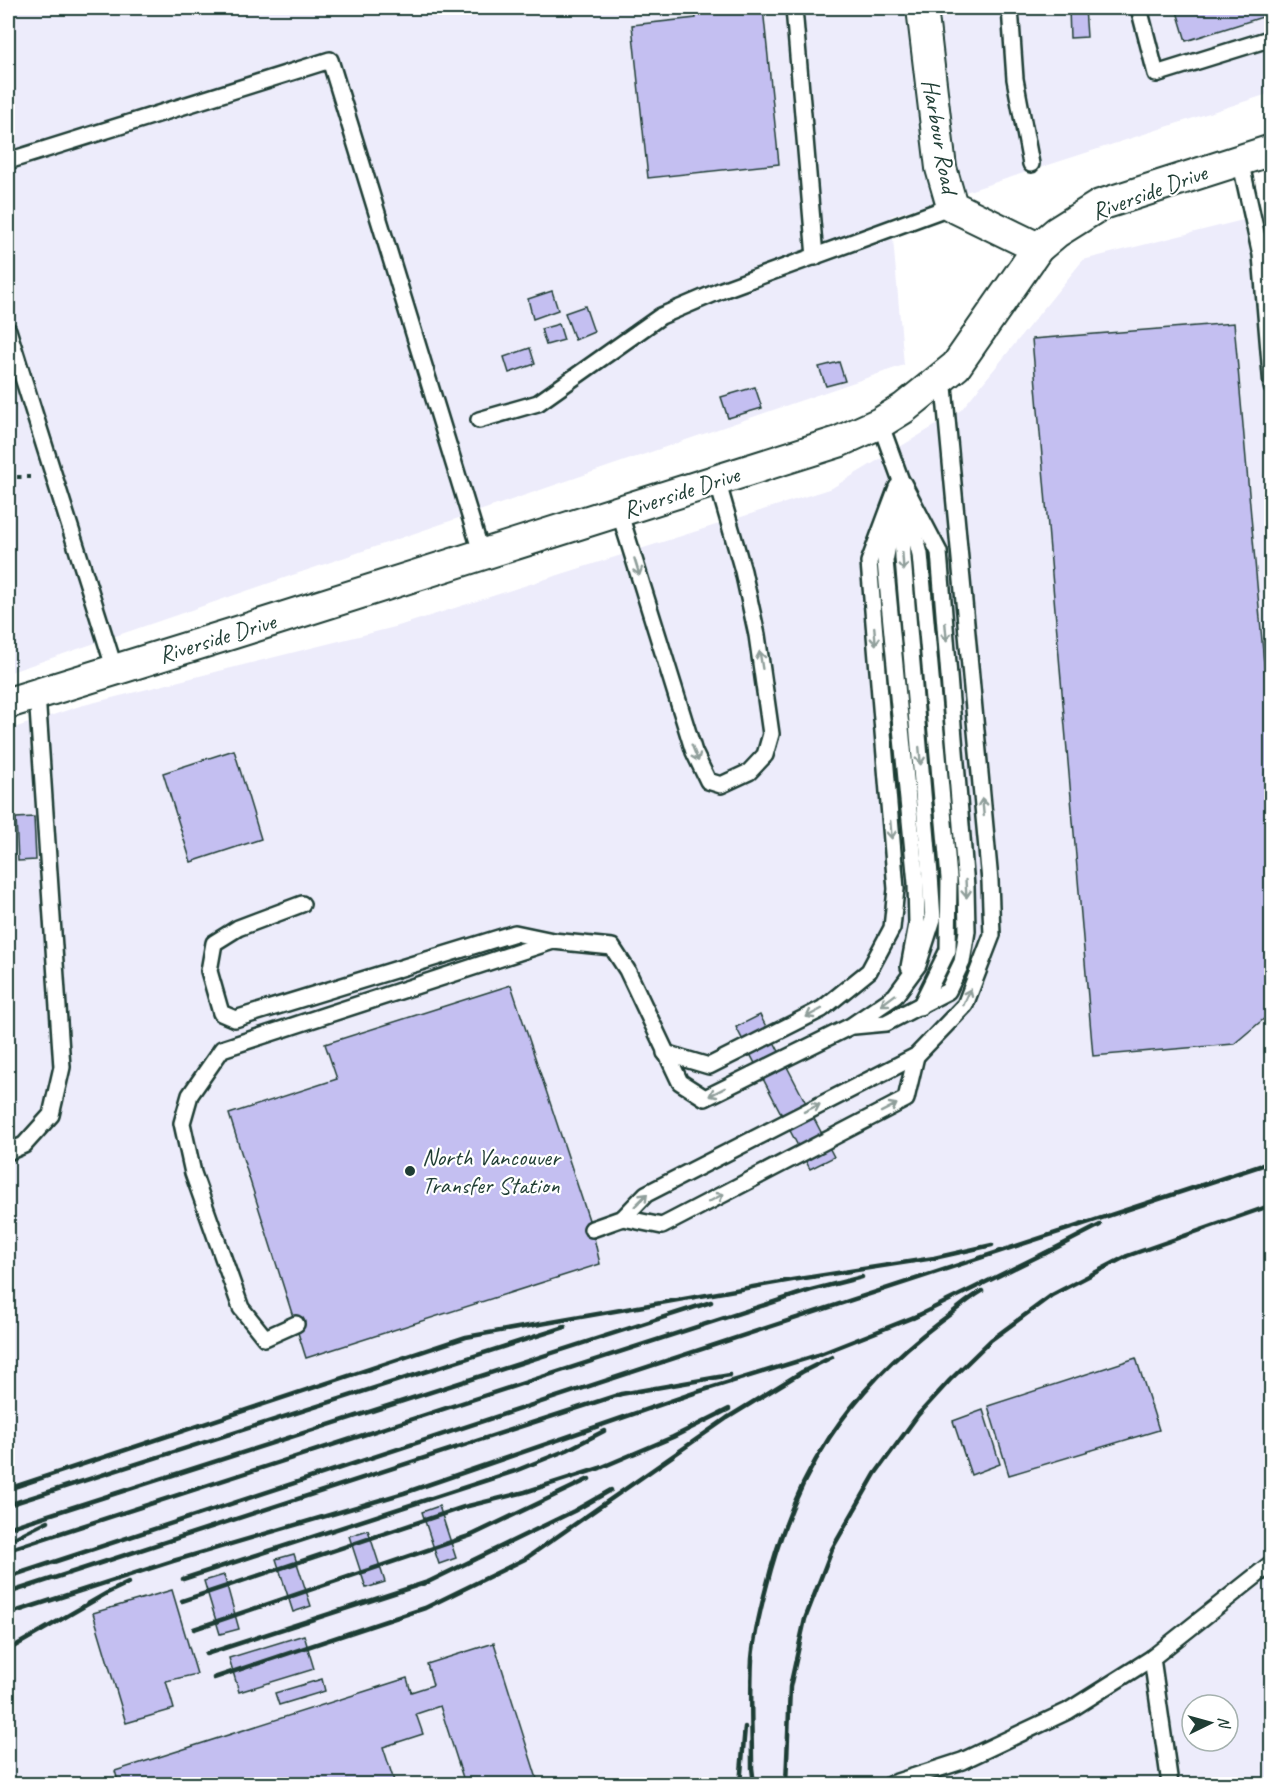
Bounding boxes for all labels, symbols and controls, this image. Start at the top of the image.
street label: Harbour Road [915,77,965,199]
street label: Riverside Drive [1087,157,1213,227]
street label: Riverside Drive [619,458,745,525]
one-way arrow [898,551,909,571]
one-way arrow [632,557,643,576]
street label: Riverside Drive [155,605,281,670]
one-way arrow [940,621,951,641]
one-way arrow [870,625,881,645]
one-way arrow [755,651,766,670]
one-way arrow [690,743,701,762]
one-way arrow [915,745,926,765]
one-way arrow [977,798,988,818]
one-way arrow [886,820,897,840]
one-way arrow [961,879,972,899]
one-way arrow [962,989,974,1007]
one-way arrow [881,993,897,1006]
one-way arrow [806,1007,823,1019]
one-way arrow [709,1087,727,1098]
one-way arrow [802,1101,820,1113]
one-way arrow [879,1102,897,1113]
place label: North Vancouver Transfer Station [422,1142,562,1200]
marker: North Vancouver Transfer Station [403,1164,417,1178]
one-way arrow [633,1192,648,1207]
one-way arrow [706,1192,724,1203]
north arrow [1180,1693,1240,1753]
text: N [1214,1716,1235,1731]

